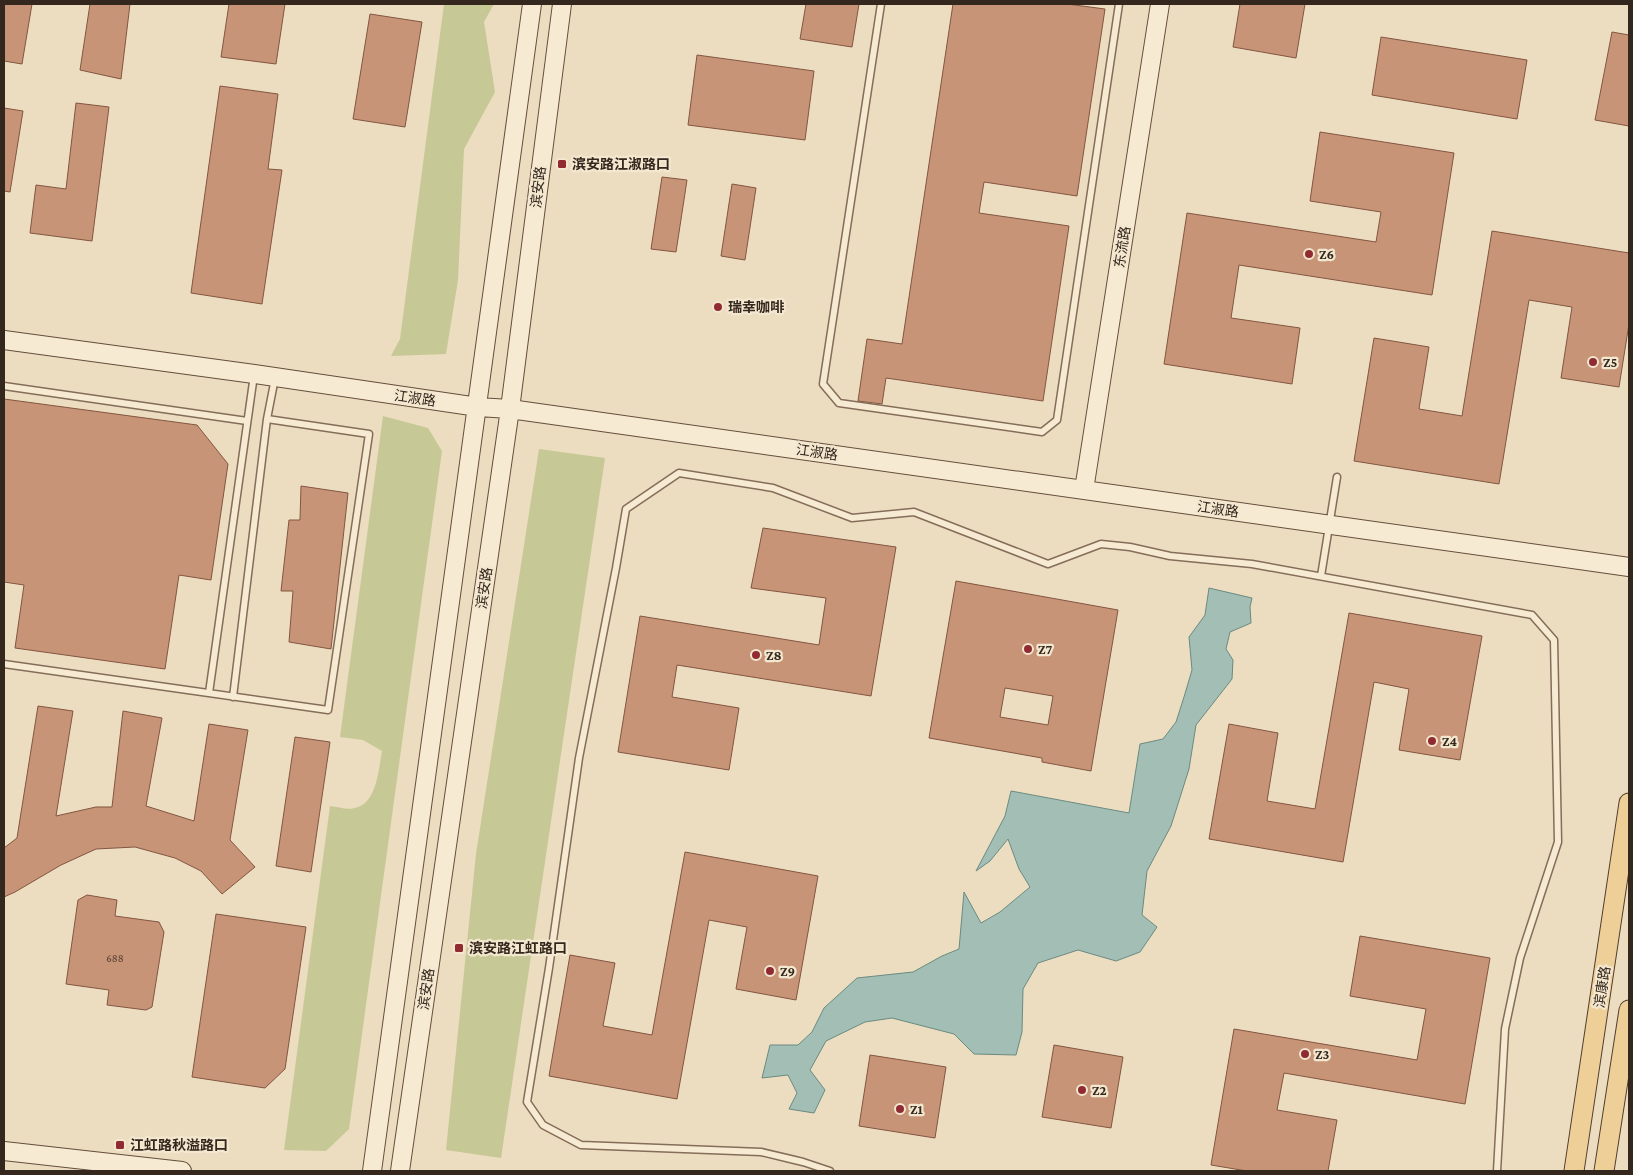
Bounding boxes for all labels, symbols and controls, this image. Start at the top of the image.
place label: 滨安路江淑路口 [572,156,670,172]
marker: 滨安路江淑路口 [556,158,568,170]
street label: 滨安路 [528,165,548,209]
street label: 东流路 [1111,225,1133,269]
place label: Z6 [1319,246,1334,262]
marker: Z6 [1303,248,1315,260]
place label: 瑞幸咖啡 [728,299,785,315]
marker: 瑞幸咖啡 [712,301,724,313]
place label: Z5 [1603,354,1618,370]
marker: Z5 [1587,356,1599,368]
street label: 江淑路 [393,387,437,409]
street label: 江淑路 [795,441,839,463]
street label: 江淑路 [1196,498,1240,520]
street label: 滨安路 [473,566,495,610]
place label: Z7 [1038,641,1053,657]
marker: Z7 [1022,643,1034,655]
place label: Z8 [766,647,782,663]
marker: Z8 [750,649,762,661]
place label: Z4 [1442,733,1458,749]
marker: Z4 [1426,735,1438,747]
place label: 滨安路江虹路口 [469,940,567,956]
marker: 滨安路江虹路口 [453,942,465,954]
house number: 688 [106,952,124,964]
place label: Z9 [780,963,795,979]
marker: Z9 [764,965,776,977]
street label: 滨康路 [1591,965,1613,1009]
street label: 滨安路 [415,967,437,1011]
place label: Z3 [1315,1046,1330,1062]
marker: Z3 [1299,1048,1311,1060]
place label: Z2 [1092,1082,1107,1098]
marker: Z2 [1076,1084,1088,1096]
place label: Z1 [910,1101,923,1117]
marker: Z1 [894,1103,906,1115]
place label: 江虹路秋溢路口 [130,1137,228,1153]
marker: 江虹路秋溢路口 [114,1139,126,1151]

